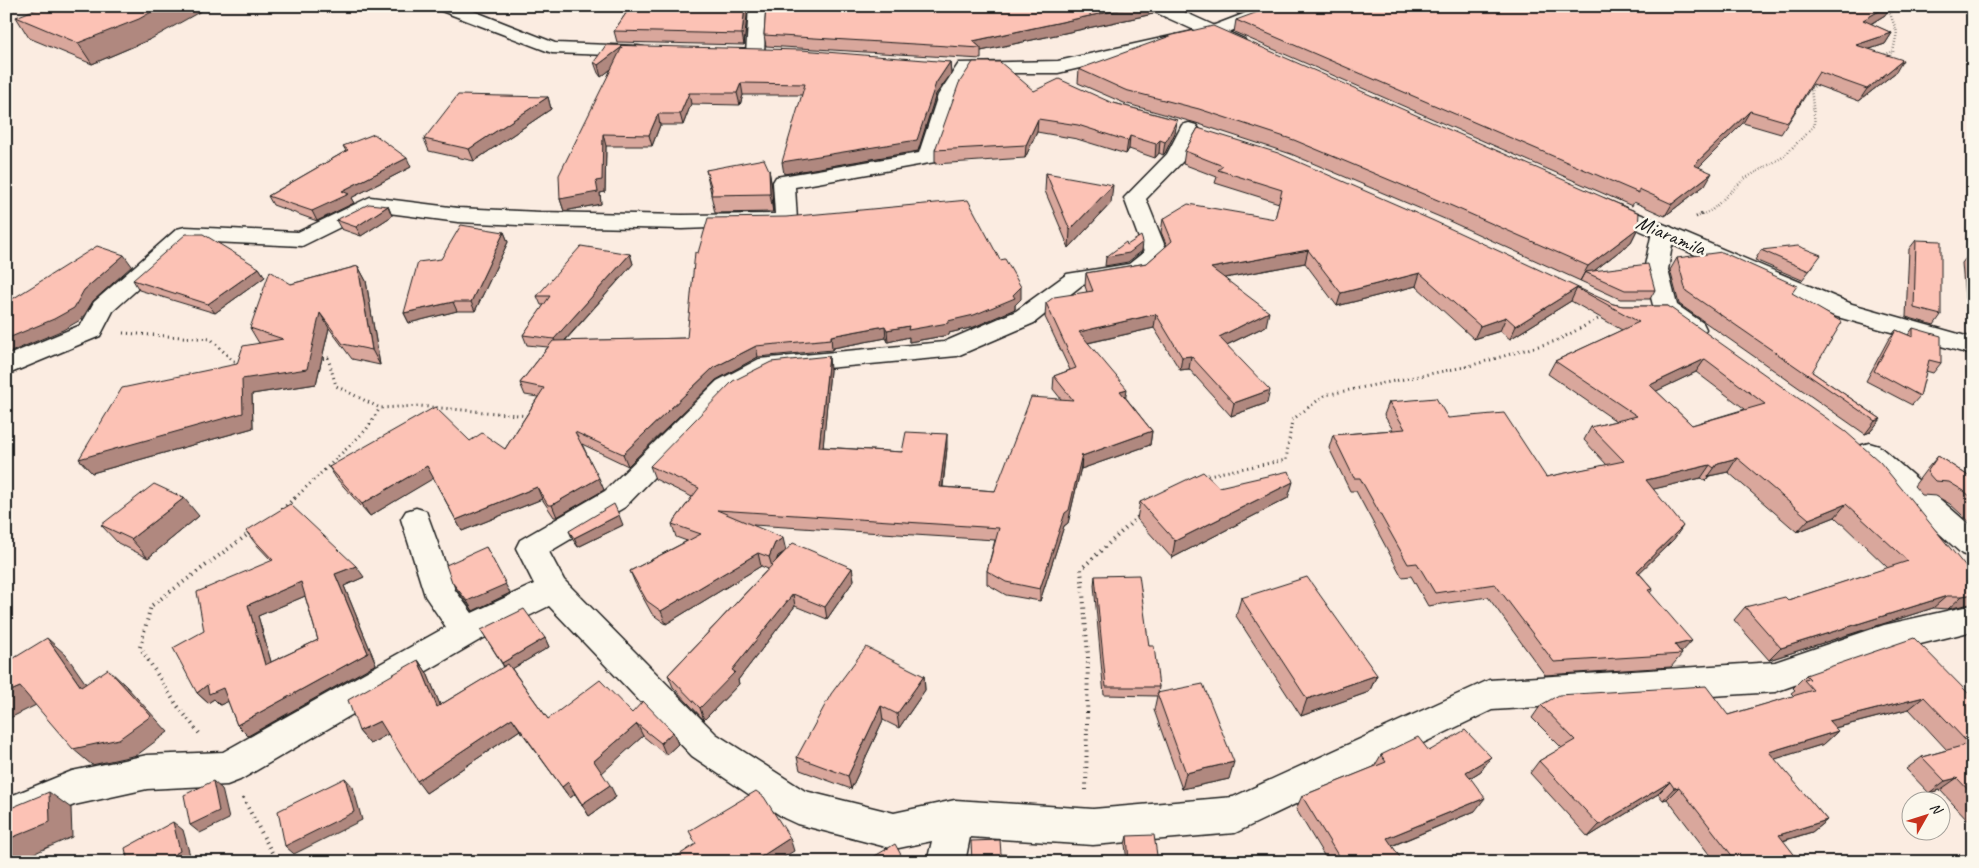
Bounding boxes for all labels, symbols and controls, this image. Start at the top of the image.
street label: Miaramila [1633,209,1711,262]
north arrow [1902,790,1952,840]
text: N [1926,799,1947,819]

